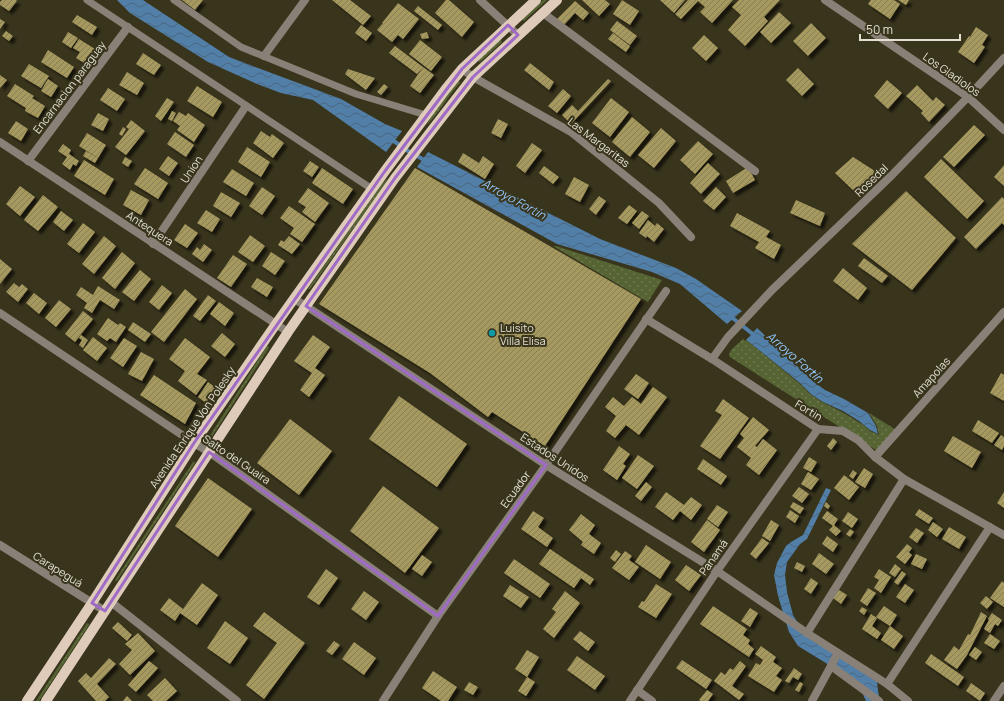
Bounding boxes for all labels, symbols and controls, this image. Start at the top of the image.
scale bar [860,16,960,42]
text: 50 m [866,21,893,38]
street label: Encarnacion paraguay [29,37,109,136]
street label: Los Gladiolos [920,49,984,99]
street label: Las Margaritas [565,114,633,170]
street label: Union [176,152,206,186]
street label: Rosedal [851,160,891,200]
water label: Arroyo Fortín [479,174,550,224]
street label: Antequera [123,207,177,249]
place label: Luisito Villa Elisa [500,320,546,348]
water label: Arroyo Fortín [763,327,828,387]
marker: Luisito Villa Elisa [487,328,497,338]
street label: Amapolas [909,353,953,401]
street label: Avenida Enrique Von Polesky [146,363,238,491]
street label: Fortin [793,396,825,424]
street label: Estados Unidos [518,429,592,485]
street label: Salto del Guaira [200,431,274,487]
street label: Ecuador [497,468,533,510]
street label: Panamá [695,536,731,578]
street label: Carapeguá [30,548,86,590]

